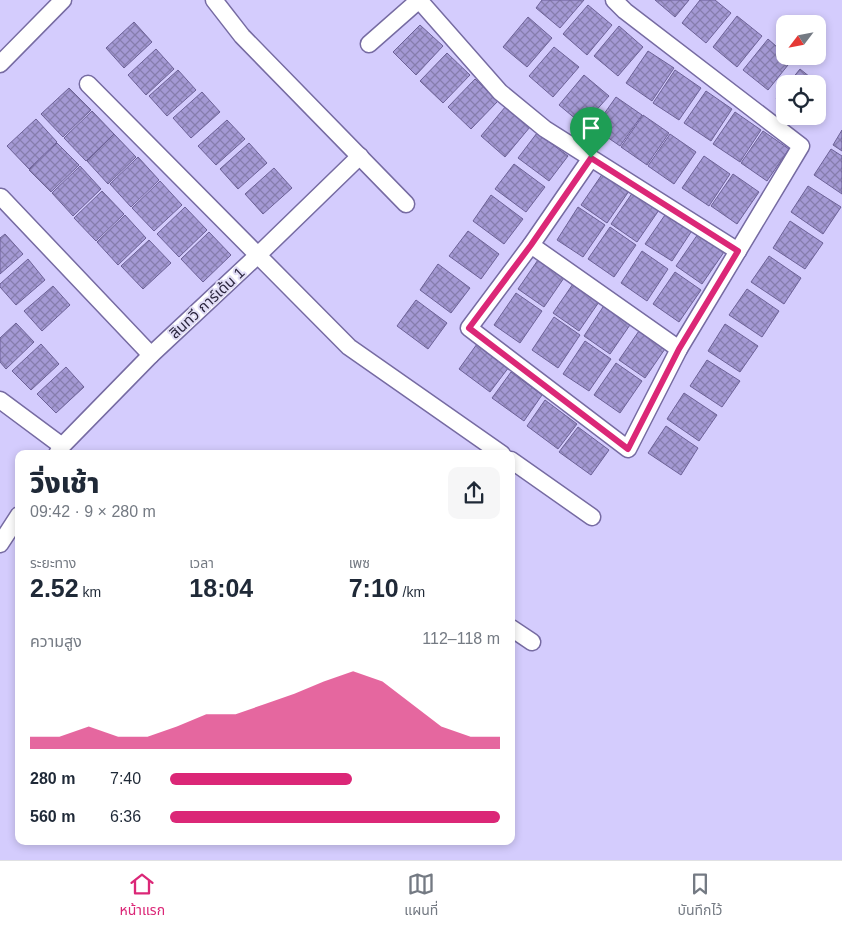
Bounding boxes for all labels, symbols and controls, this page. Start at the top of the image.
north arrow [776,15,826,65]
map controls [776,15,826,125]
button: locate [776,75,826,125]
pin [570,107,612,158]
icon: arrive [577,114,605,142]
street label: สินทวี การ์เด้น 1 [166,264,248,342]
button: share [448,467,500,519]
text: วิ่งเช้า [30,468,99,499]
text: 09:42 · 9 × 280 m [30,503,156,520]
text: ระยะทาง [30,555,76,571]
text: เวลา [189,555,214,571]
text: เพซ [349,555,370,571]
text: 2.52 [30,574,79,602]
text: 18:04 [189,574,253,602]
text: 7:10 [349,574,399,602]
text: km [79,584,101,600]
text: /km [399,584,425,600]
text: 112–118 m [422,630,500,647]
text: ความสูง [30,633,82,650]
text: 280 m [30,770,75,787]
text: 7:40 [110,770,141,787]
text: 560 m [30,808,75,825]
text: 6:36 [110,808,141,825]
tab: หน้าแรก [120,870,165,921]
tab: แผนที่ [404,870,438,921]
tab: บันทึกไว้ [677,870,722,921]

